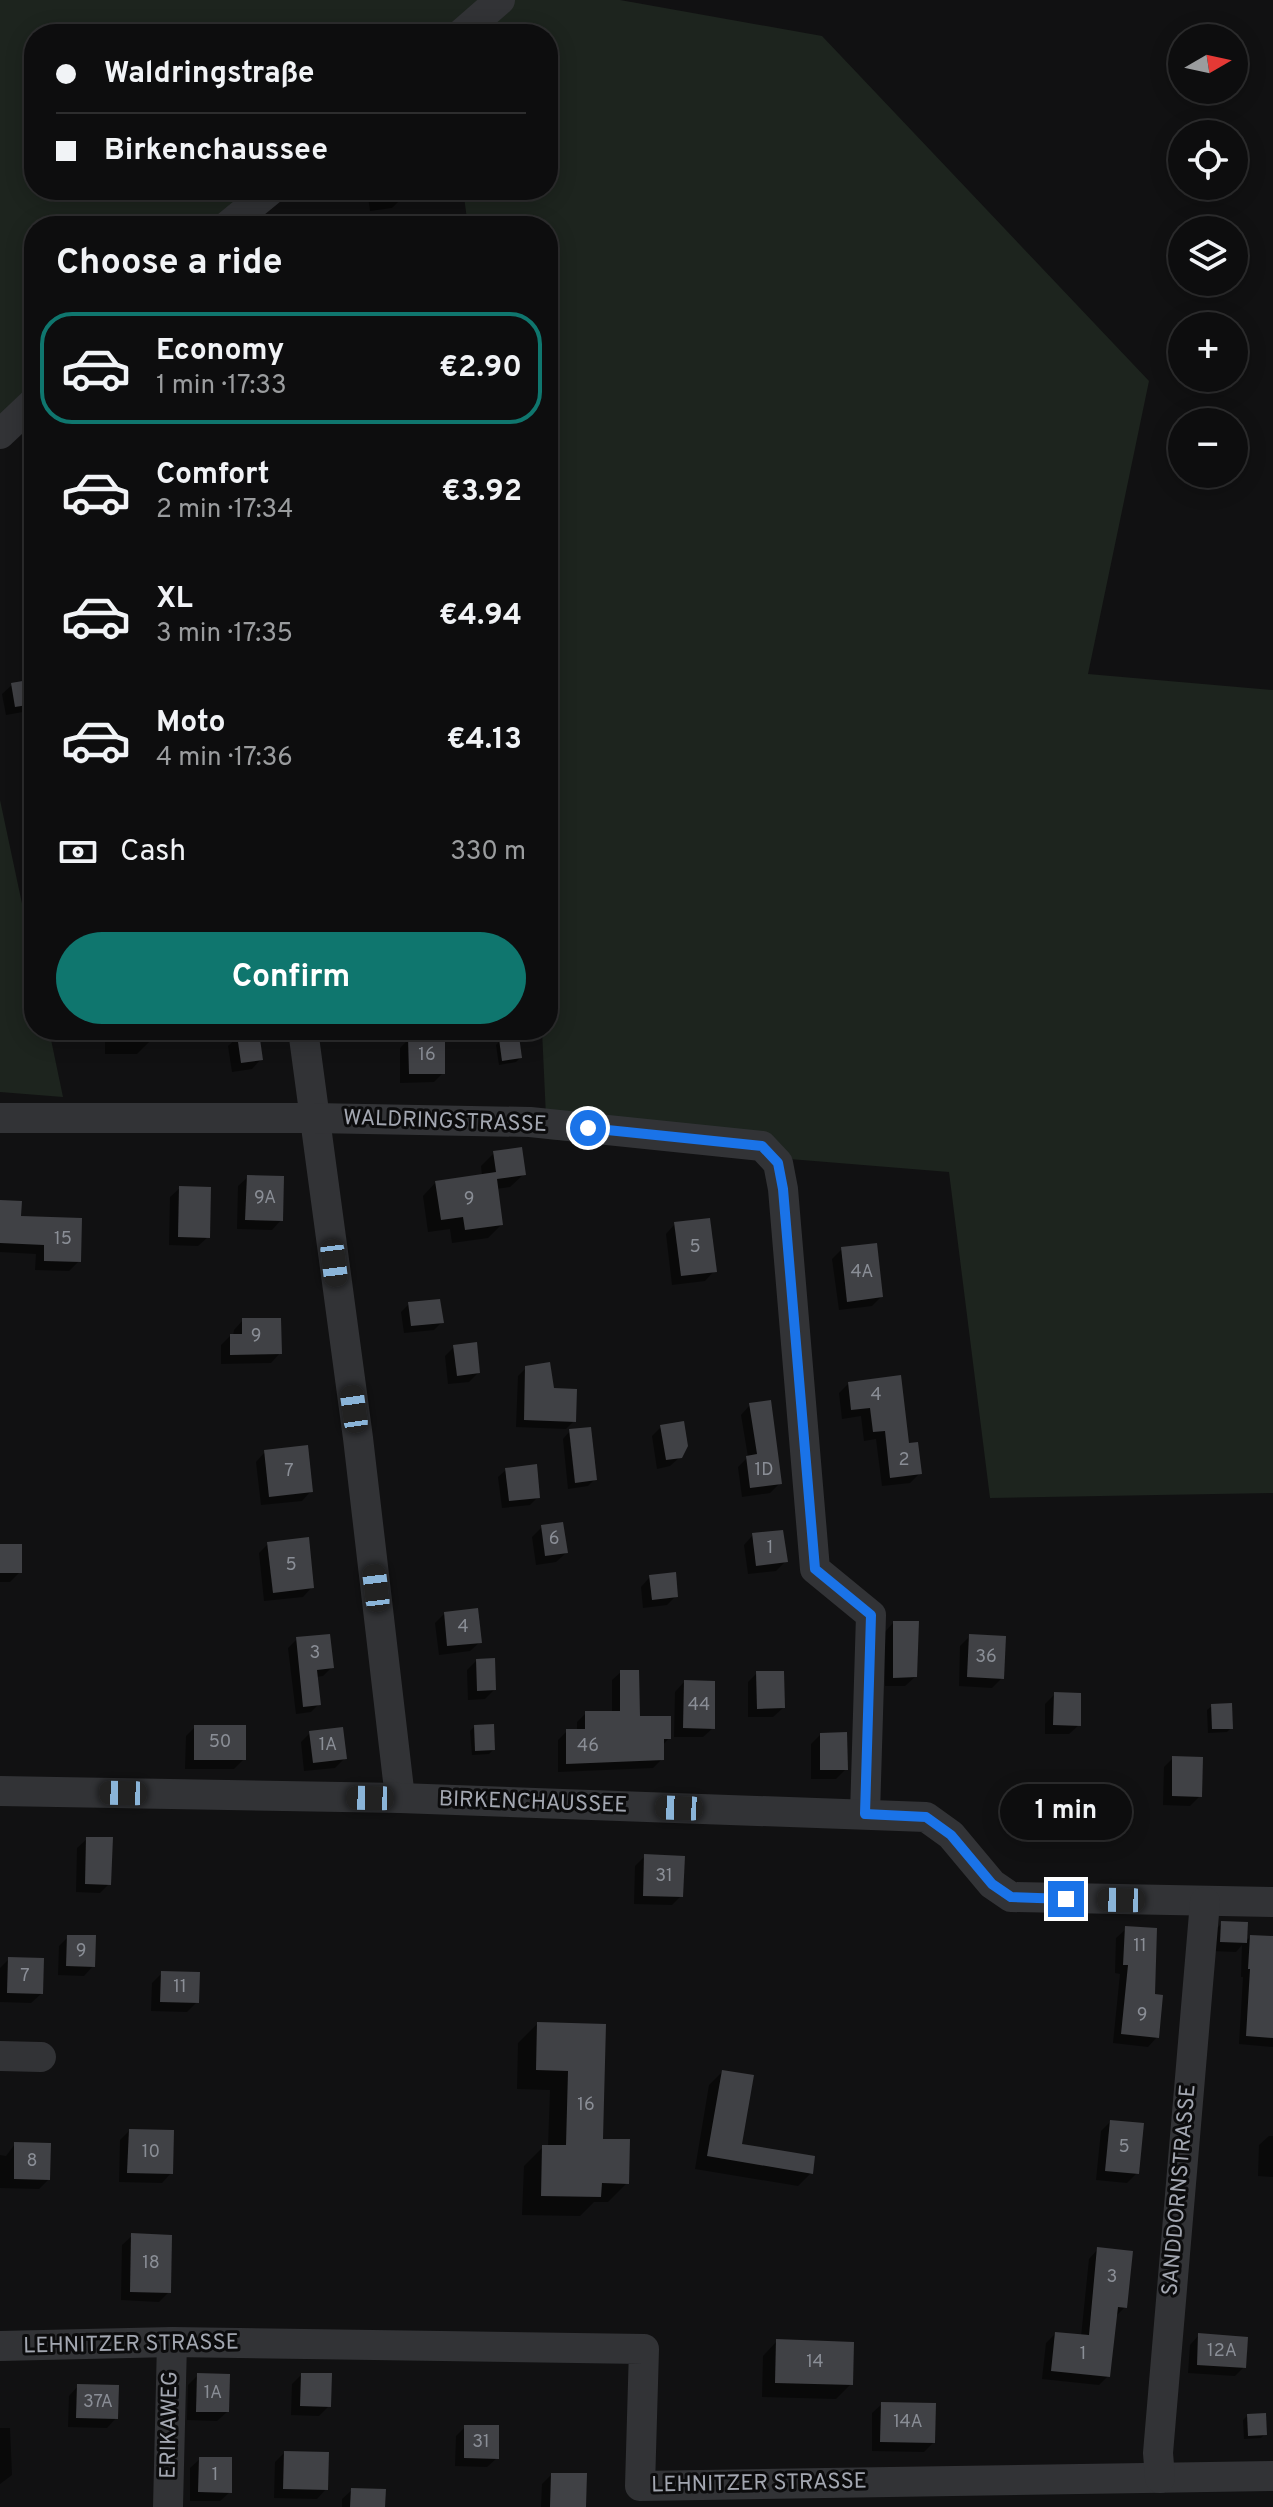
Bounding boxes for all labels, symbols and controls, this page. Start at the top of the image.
north arrow [1168,24,1248,104]
map controls [1168,24,1248,488]
text: Waldringstraße [104,56,315,93]
button: locate [1168,120,1248,200]
text: Birkenchaussee [104,133,328,170]
button: layers [1168,216,1248,296]
text: Choose a ride [56,241,282,287]
button: + [1168,312,1248,392]
icon: car [60,332,132,404]
text: Economy [156,333,284,370]
text: €2.90 [439,350,522,387]
text: 1 min · 17:33 [156,370,287,403]
button: − [1168,408,1248,488]
icon: car [60,456,132,528]
text: Comfort [156,457,269,494]
text: €3.92 [442,474,522,511]
text: 2 min · 17:34 [156,494,293,527]
icon: car [60,580,132,652]
text: XL [156,581,193,618]
text: €4.94 [439,598,522,635]
text: 3 min · 17:35 [156,618,293,651]
icon: car [60,704,132,776]
text: Moto [156,705,226,742]
text: €4.13 [446,722,522,759]
text: 4 min · 17:36 [156,742,293,775]
icon: cash [56,830,100,874]
text: Cash [120,834,186,871]
text: 330 m [450,836,526,869]
button: Confirm [56,932,526,1024]
house number: 16 [418,1044,436,1067]
street label: WALDRINGSTRASSE [343,1105,547,1139]
route start [570,1110,606,1146]
house number: 9A [254,1187,276,1210]
house number: 9 [464,1188,474,1211]
house number: 15 [54,1228,72,1251]
house number: 5 [689,1236,701,1259]
car [319,1238,349,1288]
house number: 4A [850,1261,874,1284]
house number: 9 [251,1325,261,1348]
car [339,1384,369,1434]
house number: 4 [870,1384,882,1407]
house number: 2 [898,1449,910,1472]
house number: 1D [755,1459,773,1482]
house number: 7 [284,1460,294,1483]
house number: 6 [549,1528,559,1551]
house number: 1 [767,1537,773,1560]
house number: 5 [285,1554,297,1577]
car [361,1563,391,1613]
house number: 4 [457,1616,469,1639]
house number: 3 [310,1642,320,1665]
house number: 36 [975,1646,997,1669]
house number: 44 [688,1694,710,1717]
house number: 50 [209,1731,231,1754]
house number: 1A [319,1734,337,1757]
house number: 46 [577,1735,599,1758]
car [99,1781,147,1805]
callout: 1 min [1000,1783,1132,1839]
car [346,1786,394,1810]
street label: BIRKENCHAUSSEE [438,1786,628,1820]
car [655,1795,703,1821]
text: 1 min [1035,1795,1097,1828]
house number: 31 [655,1865,673,1888]
route end [1048,1881,1084,1917]
car [1097,1888,1145,1912]
house number: 11 [1133,1935,1147,1958]
house number: 9 [76,1940,86,1963]
house number: 7 [20,1965,30,1988]
house number: 11 [173,1976,187,1999]
house number: 9 [1137,2004,1147,2027]
street label: SANDDORNSTRASSE [1157,2083,1203,2297]
house number: 16 [577,2094,595,2117]
house number: 5 [1118,2136,1130,2159]
house number: 10 [142,2141,160,2164]
house number: 8 [27,2150,38,2173]
house number: 18 [142,2252,160,2275]
house number: 3 [1107,2266,1117,2289]
street label: LEHNITZER STRASSE [23,2330,239,2360]
house number: 12A [1207,2340,1237,2363]
house number: 1 [1080,2343,1086,2366]
house number: 14 [806,2351,824,2374]
street label: ERIKAWEG [156,2371,184,2479]
house number: 1A [204,2382,222,2405]
house number: 37A [83,2391,113,2414]
house number: 14A [893,2411,923,2434]
house number: 31 [472,2431,490,2454]
house number: 1 [212,2464,218,2487]
street label: LEHNITZER STRASSE [651,2469,867,2499]

